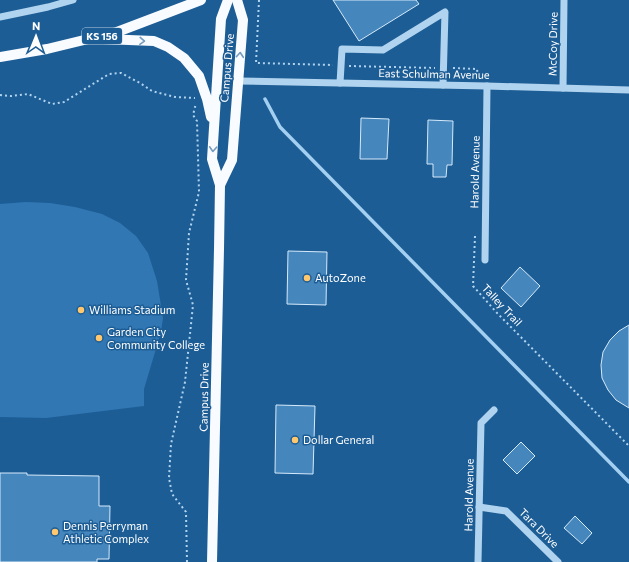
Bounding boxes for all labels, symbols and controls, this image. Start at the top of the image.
street label: McCoy Drive [545,12,560,76]
north arrow [16,16,56,56]
text: N [32,19,40,32]
road number: KS 156 [82,28,122,44]
street label: Campus Drive [217,33,236,103]
one-way arrow [139,36,145,45]
one-way arrow [235,52,244,58]
street label: East Schulman Avenue [378,66,490,81]
street label: Harold Avenue [467,135,482,208]
one-way arrow [208,146,217,152]
place label: AutoZone [315,271,366,284]
marker: AutoZone [302,273,312,283]
street label: Talley Trail [480,281,525,328]
place label: Williams Stadium [89,303,175,316]
marker: Williams Stadium [76,305,86,315]
place label: Garden City Community College [107,325,205,351]
marker: Garden City Community College [94,333,104,343]
street label: Campus Drive [196,362,211,432]
place label: Dollar General [303,433,374,446]
marker: Dollar General [290,435,300,445]
street label: Harold Avenue [461,458,476,531]
street label: Tara Drive [517,505,562,550]
place label: Dennis Perryman Athletic Complex [63,519,149,545]
marker: Dennis Perryman Athletic Complex [50,527,60,537]

